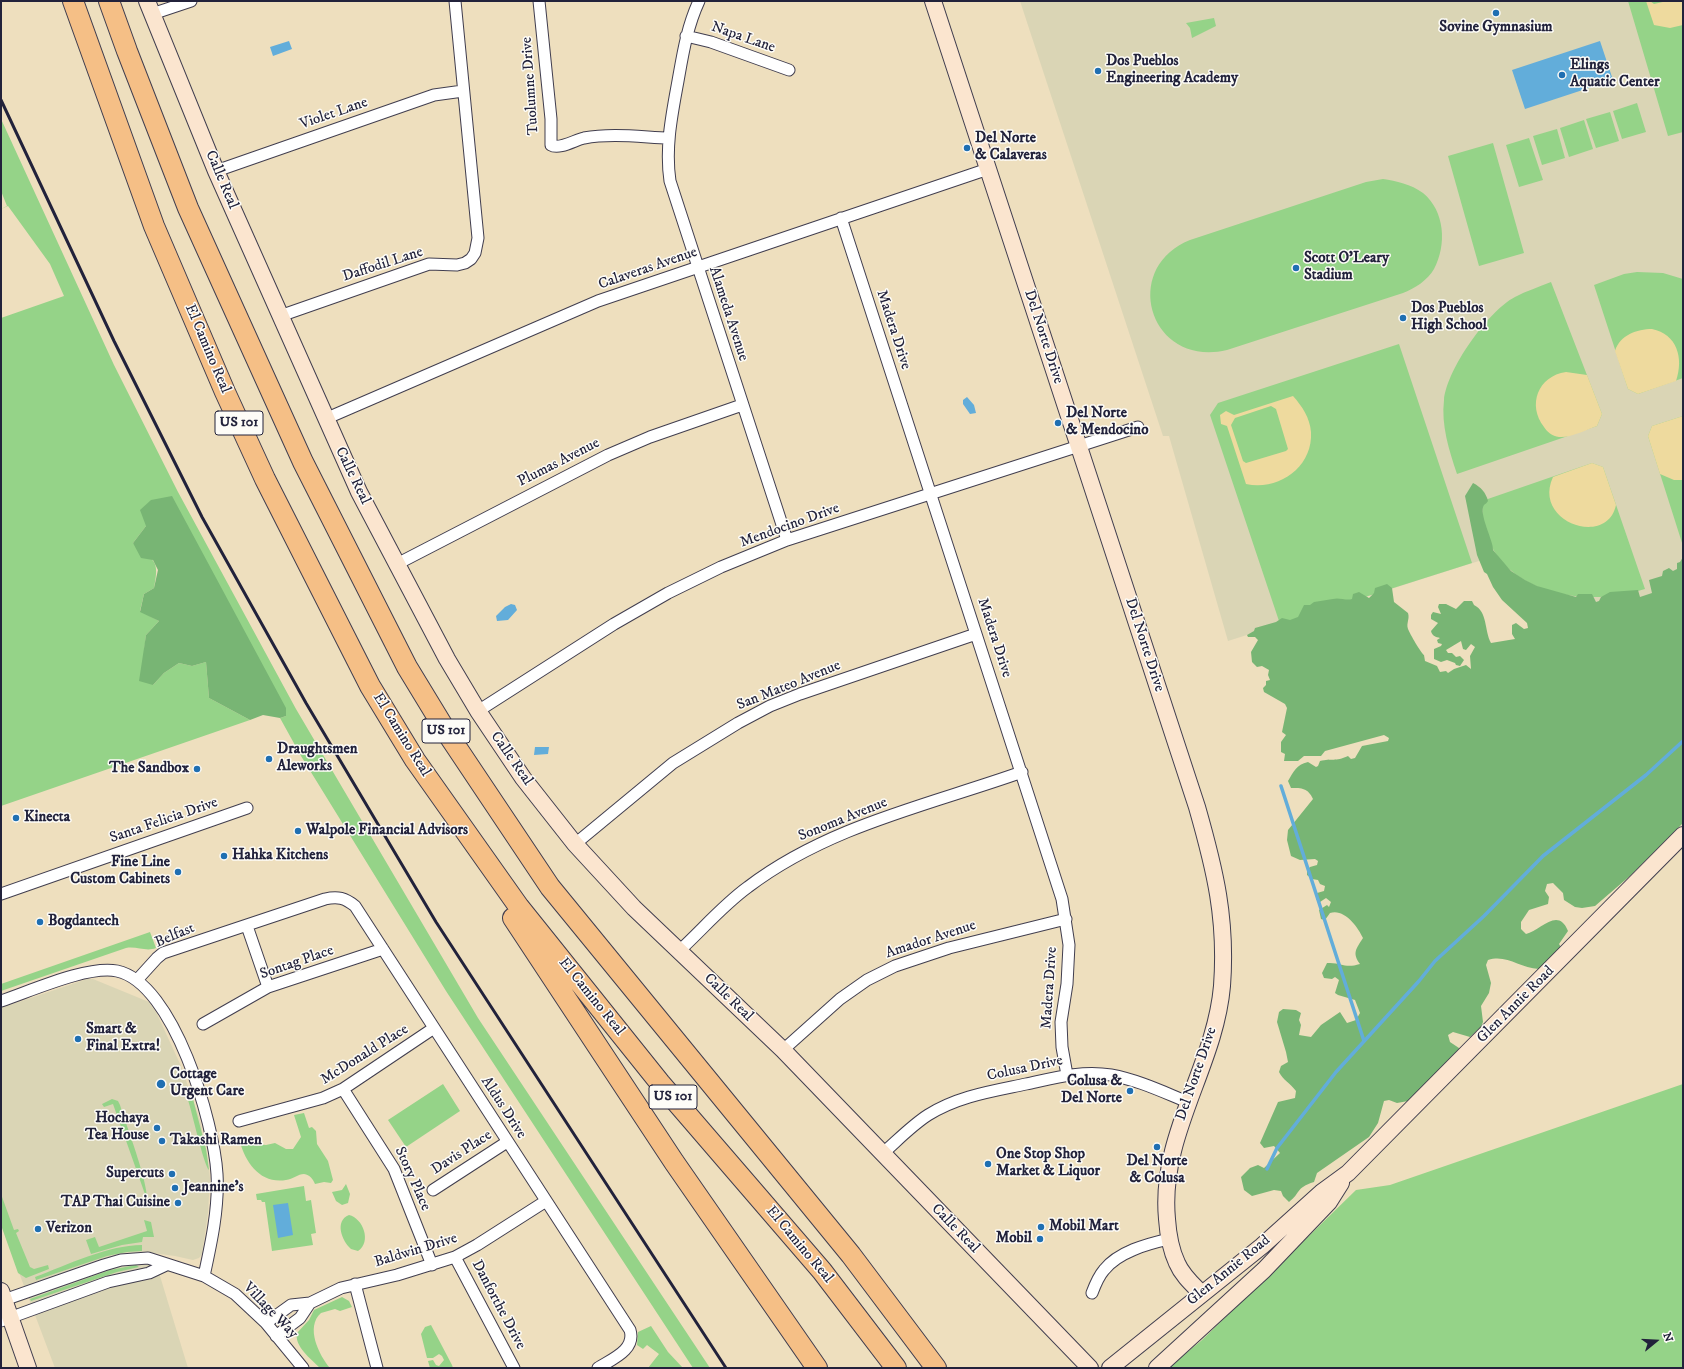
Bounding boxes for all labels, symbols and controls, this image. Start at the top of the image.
marker: Sovine Gymnasium [1491,8,1501,18]
street label: Napa Lane [709,19,777,57]
place label: Sovine Gymnasium [1439,19,1553,37]
street label: Tuolumne Drive [519,36,543,136]
place label: Dos Pueblos Engineering Academy [1106,53,1238,88]
place label: Elings Aquatic Center [1570,57,1659,92]
marker: Dos Pueblos Engineering Academy [1093,66,1103,76]
marker: Elings Aquatic Center [1557,70,1567,80]
street label: Violet Lane [298,94,370,134]
place label: Del Norte & Calaveras [975,130,1047,165]
marker: Del Norte & Calaveras [962,143,972,153]
street label: Calle Real [201,148,241,212]
street label: Daffodil Lane [341,244,425,286]
street label: Calaveras Avenue [596,244,700,294]
place label: Scott O'Leary Stadium [1304,250,1389,285]
marker: Scott O'Leary Stadium [1291,263,1301,273]
street label: Alameda Avenue [704,265,752,363]
street label: Madera Drive [872,288,914,372]
street label: Del Norte Drive [1019,288,1067,386]
place label: Dos Pueblos High School [1411,300,1487,335]
street label: El Camino Real [180,302,234,396]
marker: Dos Pueblos High School [1398,313,1408,323]
place label: Del Norte & Mendocino [1066,405,1148,440]
road number: US 101 [215,411,263,435]
marker: Del Norte & Mendocino [1053,418,1063,428]
street label: Plumas Avenue [515,435,603,491]
street label: Calle Real [330,444,374,508]
street label: Mendocino Drive [738,500,842,552]
street label: Madera Drive [973,596,1015,680]
street label: Del Norte Drive [1120,596,1168,694]
street label: San Mateo Avenue [735,657,843,715]
street label: El Camino Real [368,690,434,780]
road number: US 101 [422,719,470,743]
street label: Calle Real [486,729,536,789]
place label: Draughtsmen Aleworks [277,741,358,776]
marker: Draughtsmen Aleworks [264,754,274,764]
place label: The Sandbox [109,760,189,778]
marker: The Sandbox [192,764,202,774]
street label: Santa Felicia Drive [108,794,220,848]
street label: Sonoma Avenue [796,794,890,846]
place label: Kinecta [24,809,70,827]
marker: Kinecta [11,813,21,823]
place label: Walpole Financial Advisors [306,822,468,840]
marker: Walpole Financial Advisors [293,826,303,836]
place label: Hahka Kitchens [232,847,328,865]
marker: Hahka Kitchens [219,851,229,861]
place label: Fine Line Custom Cabinets [70,854,170,889]
marker: Fine Line Custom Cabinets [173,867,183,877]
place label: Bogdantech [48,913,119,931]
marker: Bogdantech [35,917,45,927]
street label: Amador Avenue [884,917,978,963]
street label: Belfast [153,920,197,952]
street label: Sontag Place [258,942,336,984]
street label: Madera Drive [1038,946,1062,1030]
street label: El Camino Real [554,954,628,1040]
street label: Glen Annie Road [1474,963,1558,1047]
street label: Calle Real [700,970,756,1026]
place label: Smart & Final Extra! [86,1021,160,1056]
street label: McDonald Place [318,1021,412,1089]
street label: Del Norte Drive [1173,1025,1221,1123]
marker: Smart & Final Extra! [73,1034,83,1044]
street label: Colusa Drive [986,1052,1064,1086]
place label: Cottage Urgent Care [170,1066,244,1101]
place label: Colusa & Del Norte [1061,1073,1122,1108]
street label: Aldus Drive [476,1074,530,1142]
marker: Cottage Urgent Care [155,1078,167,1090]
road number: US 101 [649,1085,697,1109]
marker: Colusa & Del Norte [1125,1086,1135,1096]
place label: Hochaya Tea House [85,1110,149,1145]
marker: Hochaya Tea House [152,1123,162,1133]
street label: Davis Place [428,1127,496,1179]
place label: Takashi Ramen [170,1132,262,1150]
marker: Takashi Ramen [157,1136,167,1146]
marker: Del Norte & Colusa [1152,1142,1162,1152]
street label: Story Place [390,1144,434,1214]
place label: One Stop Shop Market & Liquor [996,1146,1100,1181]
place label: Del Norte & Colusa [1127,1153,1187,1188]
marker: One Stop Shop Market & Liquor [983,1159,993,1169]
place label: Supercuts [106,1165,164,1183]
marker: Supercuts [167,1169,177,1179]
place label: Jeannine's [183,1179,243,1197]
marker: Jeannine's [170,1183,180,1193]
place label: TAP Thai Cuisine [61,1194,170,1212]
marker: TAP Thai Cuisine [173,1198,183,1208]
street label: Calle Real [927,1201,983,1257]
street label: El Camino Real [762,1203,836,1287]
place label: Mobil Mart [1049,1218,1119,1236]
place label: Verizon [46,1220,92,1238]
marker: Mobil Mart [1036,1222,1046,1232]
marker: Verizon [33,1224,43,1234]
street label: Baldwin Drive [372,1230,460,1272]
place label: Mobil [996,1230,1032,1248]
street label: Glen Annie Road [1184,1232,1274,1310]
marker: Mobil [1035,1234,1045,1244]
street label: Danforthe Drive [467,1257,529,1353]
street label: Village Way [239,1279,301,1343]
north arrow [1636,1321,1676,1361]
text: N [1659,1331,1675,1344]

